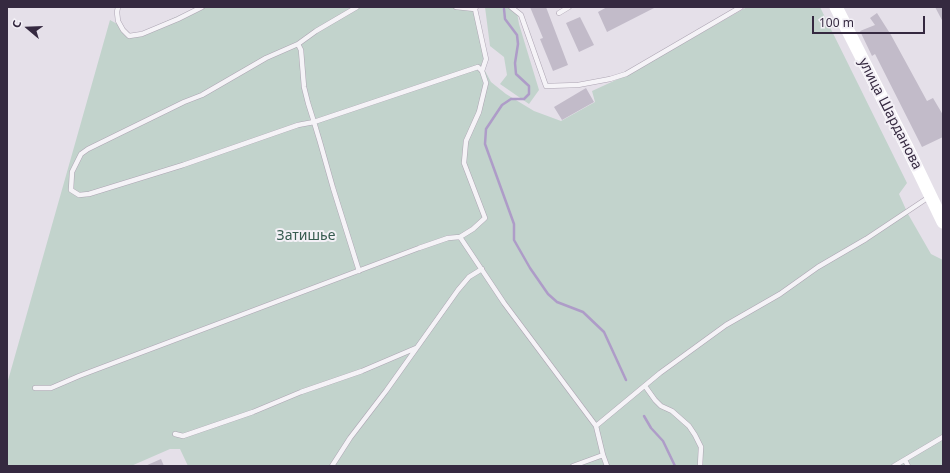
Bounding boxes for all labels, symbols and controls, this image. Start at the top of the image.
north arrow [8,8,48,48]
scale bar [814,8,927,34]
text: 100 m [819,14,854,31]
text: С [8,18,24,30]
street label: улица Шарданова [855,55,925,173]
park label: Затишье [277,228,335,244]

